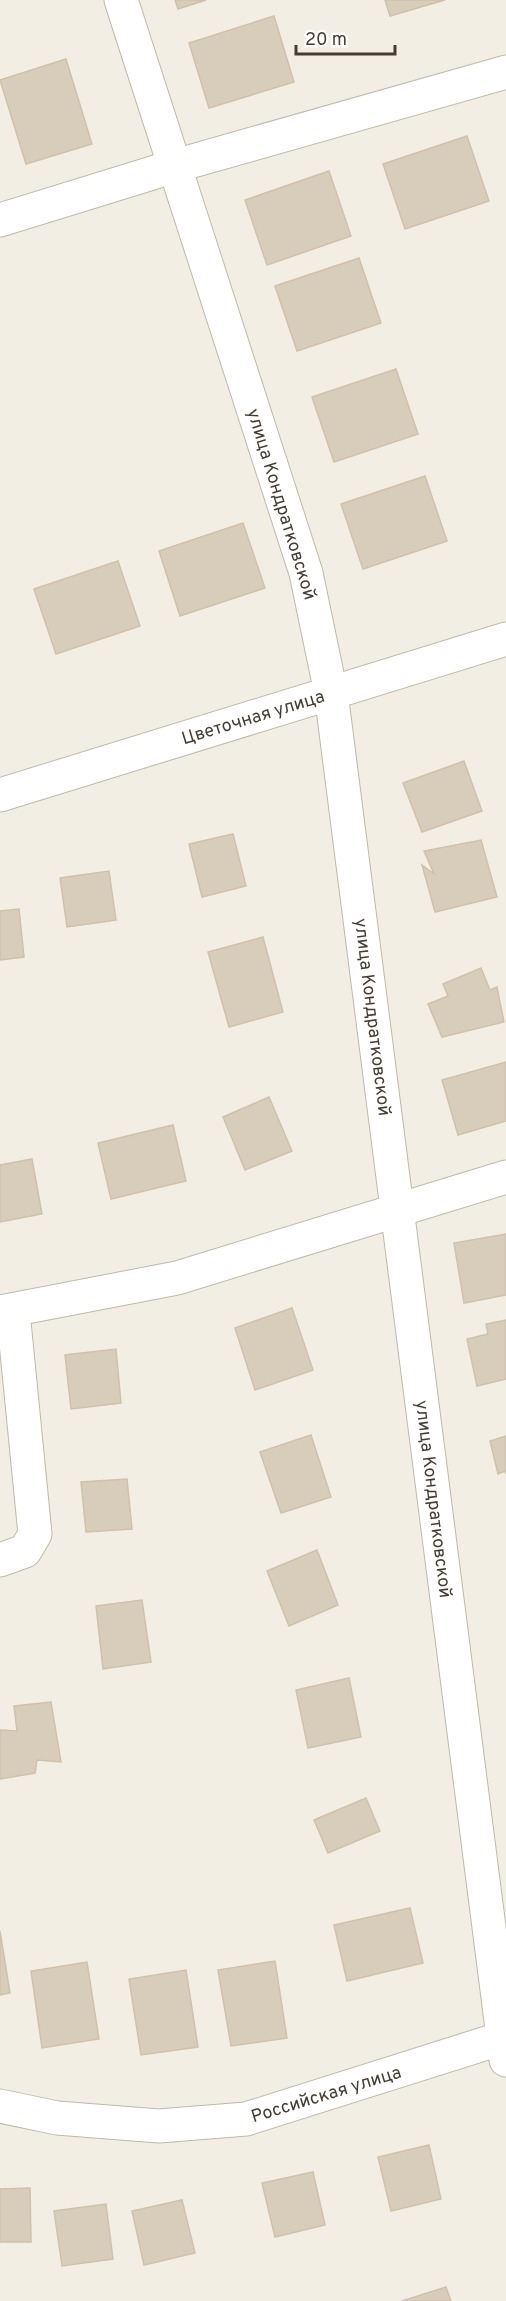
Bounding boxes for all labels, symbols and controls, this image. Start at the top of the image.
scale bar [296,18,395,56]
text: 20 m [305,29,347,52]
street label: улица Кондратковской [240,406,321,603]
street label: Цветочная улица [179,686,328,751]
street label: улица Кондратковской [348,917,395,1117]
street label: улица Кондратковской [409,1399,456,1599]
street label: Российская улица [248,2062,404,2129]

